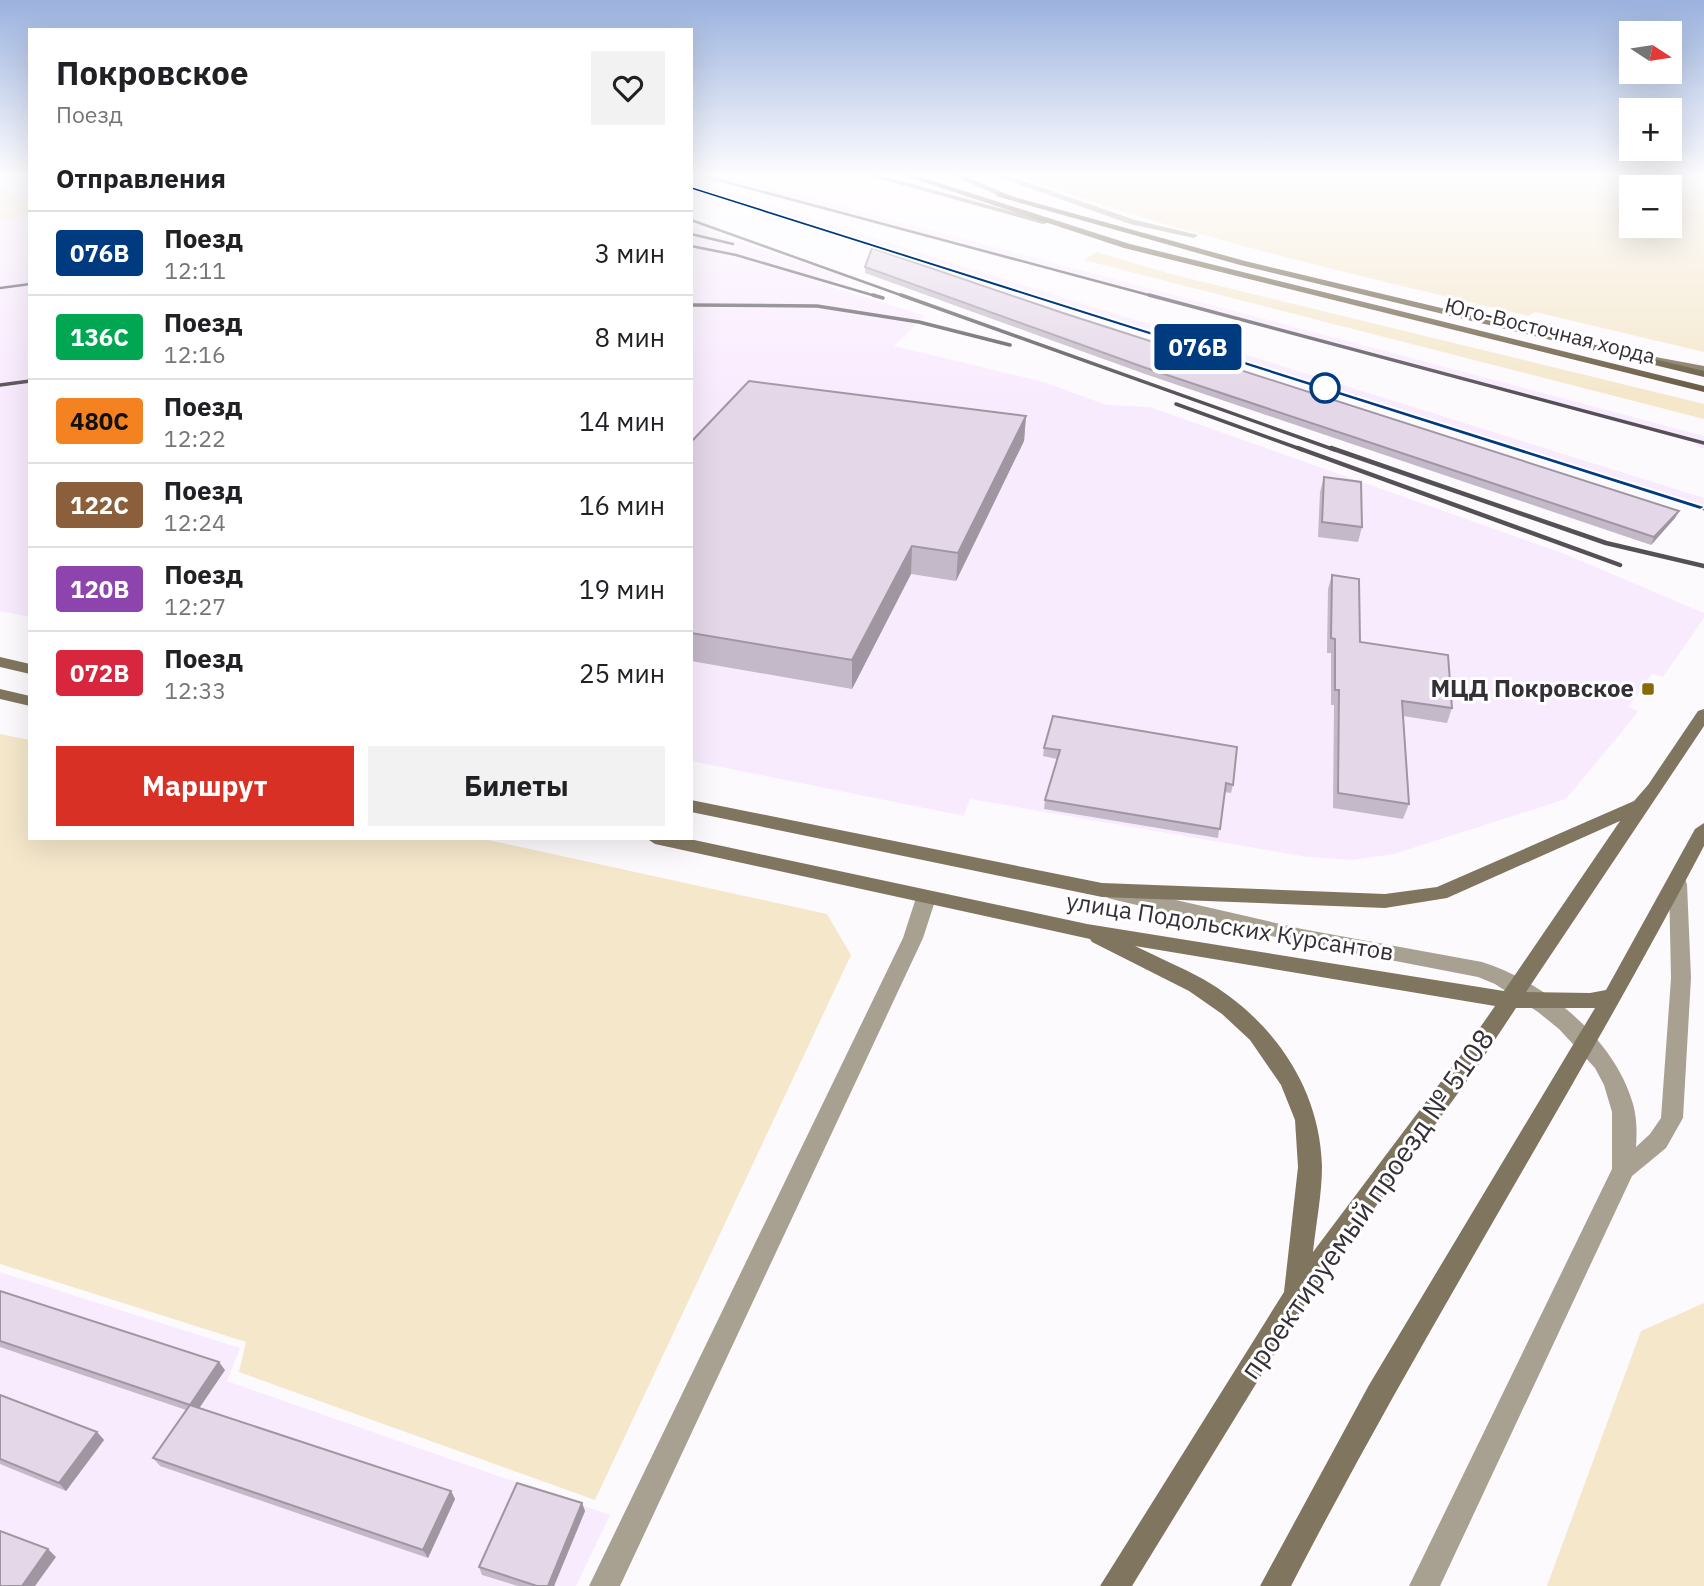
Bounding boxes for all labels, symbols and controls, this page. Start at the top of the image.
north arrow [1619,21,1682,84]
map controls [1619,21,1682,238]
text: Покровское [56,51,249,94]
button: heart [591,51,665,125]
button: + [1619,98,1682,161]
text: Поезд [56,99,123,129]
text: Отправления [56,161,226,195]
button: − [1619,175,1682,238]
text: Поезд [164,221,243,255]
text: 3 мин [595,236,665,270]
text: 076В [70,237,129,269]
text: 12:11 [164,255,226,285]
street label: Юго-Восточная хорда [1442,290,1658,370]
text: Поезд [164,305,242,339]
text: 8 мин [595,320,665,354]
text: 136С [70,321,129,353]
line badge: 076В [1149,324,1247,370]
text: 076В [1168,331,1228,363]
text: 12:16 [164,339,226,369]
unlabelled marker [1310,373,1340,403]
text: Поезд [164,389,242,423]
text: 14 мин [579,404,665,438]
text: 480С [70,405,129,437]
text: 12:22 [164,423,226,453]
text: Поезд [164,473,242,507]
text: 16 мин [579,488,665,522]
text: 122С [70,489,129,521]
text: 12:24 [164,507,226,537]
text: Поезд [164,557,243,591]
text: 19 мин [579,572,665,606]
text: 120В [70,573,129,605]
text: 12:27 [164,591,226,621]
text: Поезд [164,641,243,675]
text: 25 мин [579,656,665,690]
text: 072В [70,657,129,689]
place label: МЦД Покровское [1430,672,1634,704]
text: 12:33 [164,675,226,705]
marker: МЦД Покровское [1640,681,1656,697]
button: Маршрут [56,746,354,826]
button: Билеты [368,746,665,826]
street label: улица Подольских Курсантов [1064,884,1396,968]
street label: проектируемый проезд № 5108 [1231,1021,1502,1386]

